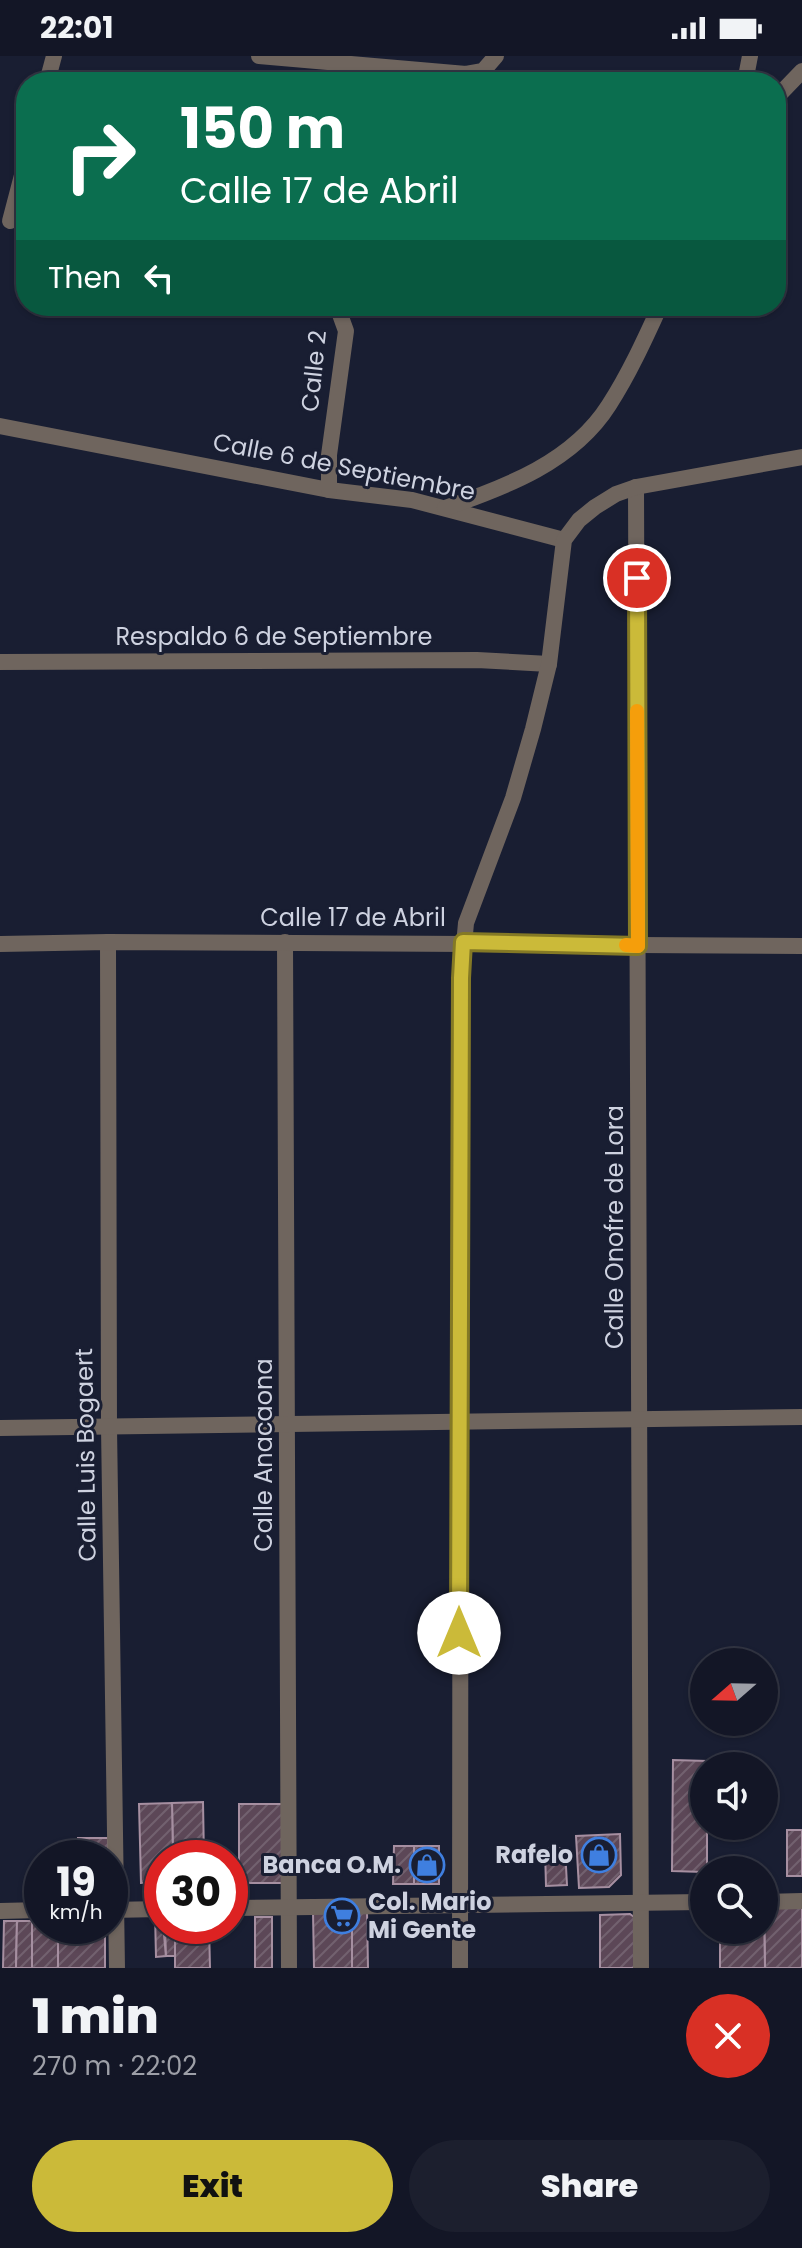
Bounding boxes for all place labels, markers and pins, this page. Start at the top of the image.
pin [603,544,671,612]
shop icon: Rafelo [580,1836,618,1874]
place label: Rafelo [495,1838,573,1871]
shop icon: Banca O.M. [408,1846,446,1884]
place label: Banca O.M. [262,1848,401,1881]
place label: Col. Mario Mi Gente [368,1885,491,1946]
supermarket icon: Col. Mario Mi Gente [323,1897,361,1935]

